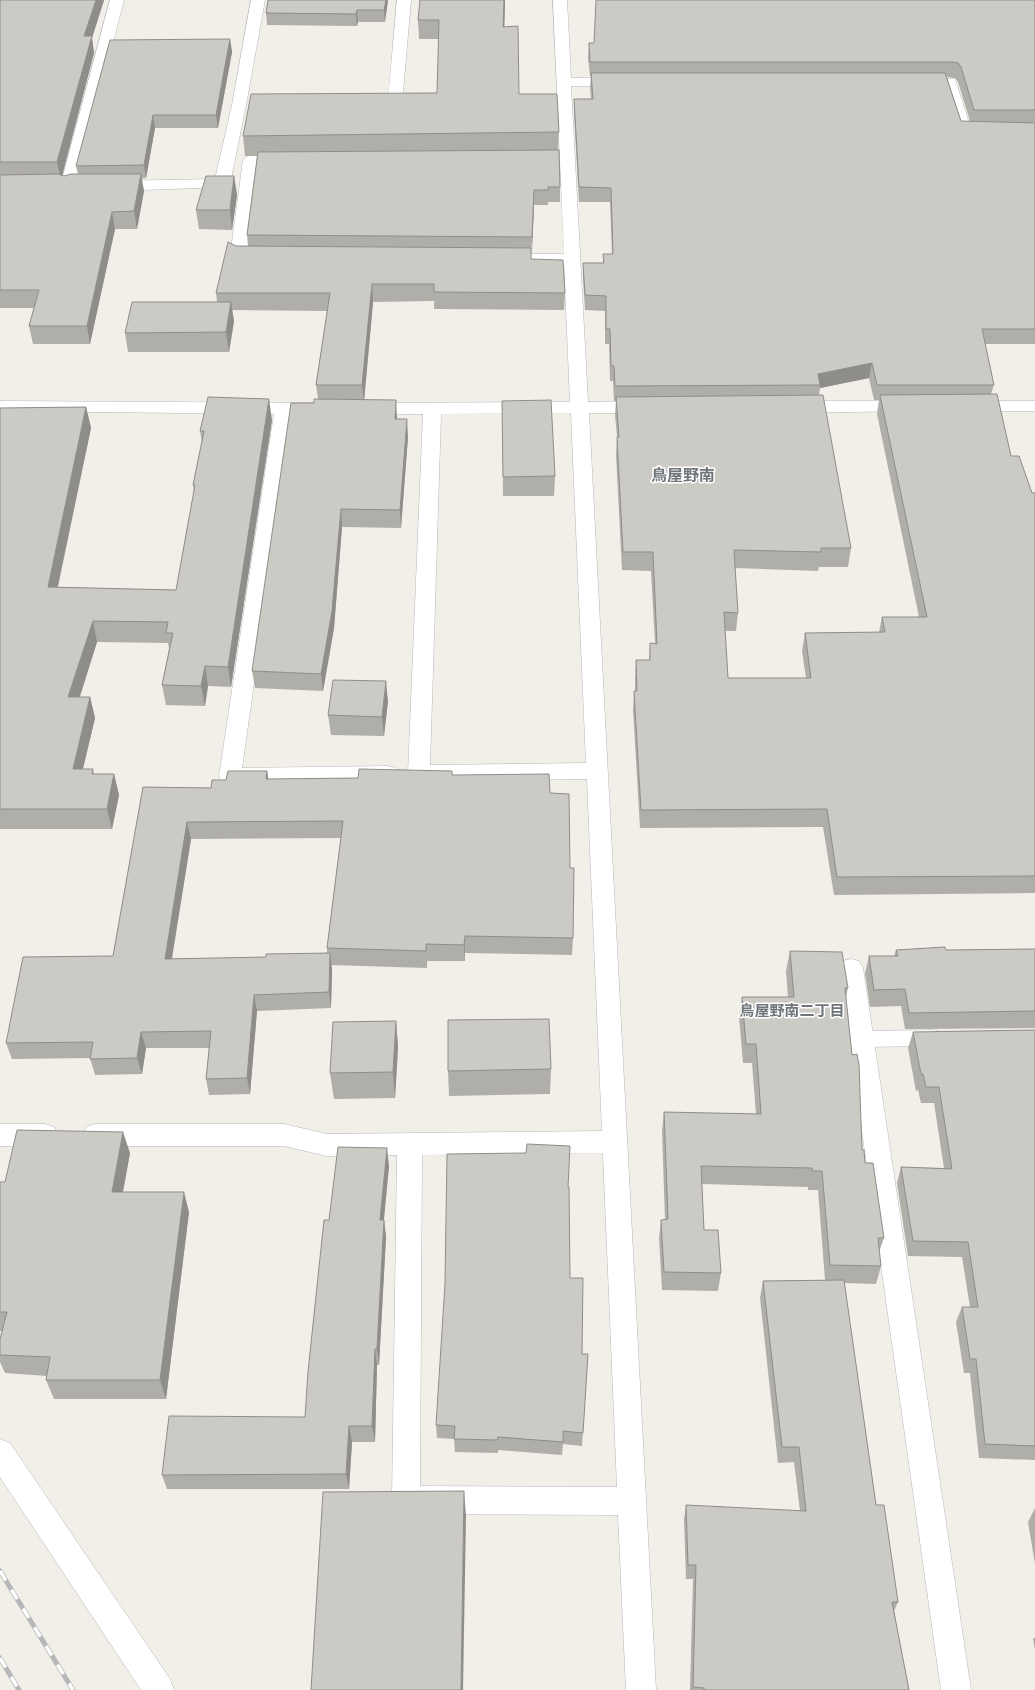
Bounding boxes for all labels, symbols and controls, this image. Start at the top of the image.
district label: 鳥屋野南 [651,466,715,486]
district label: 鳥屋野南二丁目 [739,1002,845,1020]

